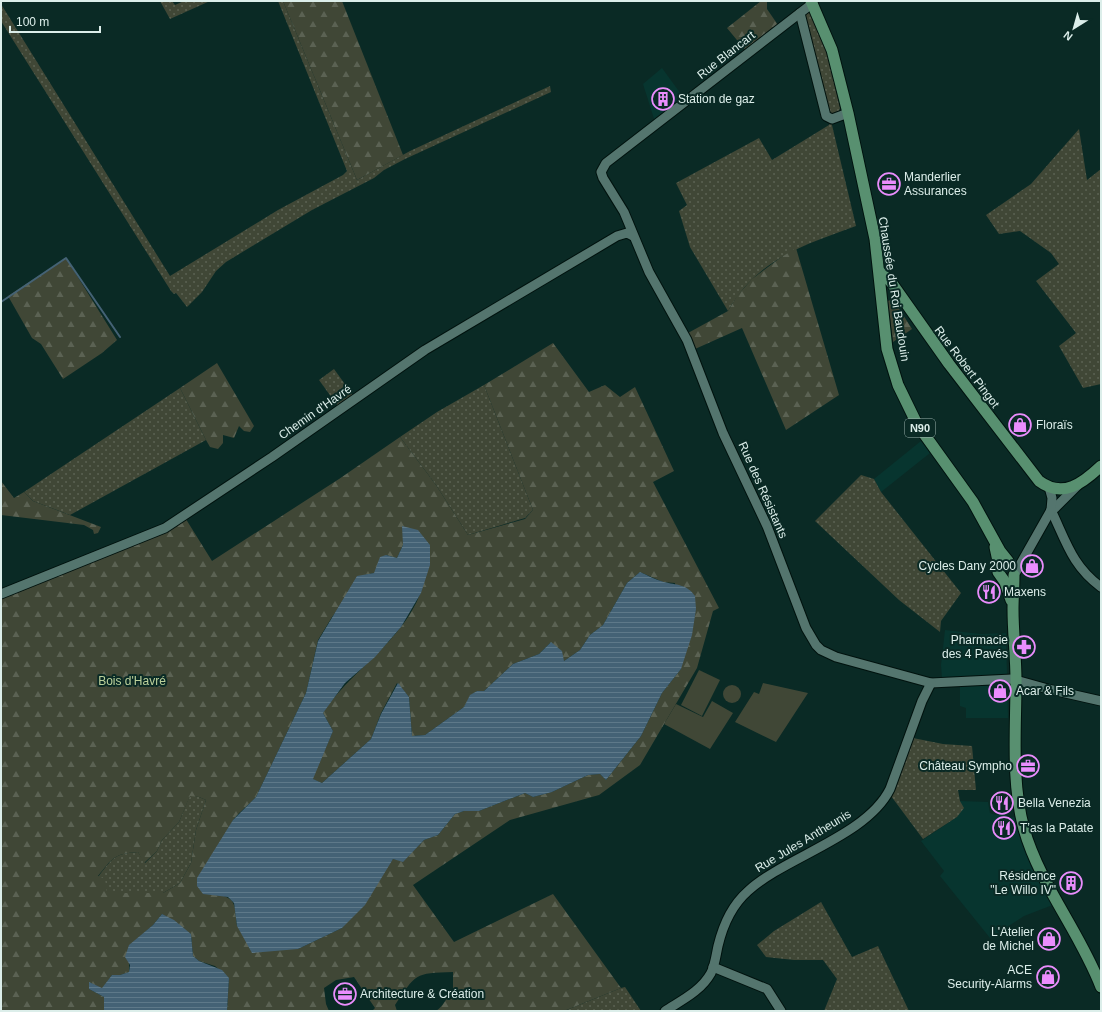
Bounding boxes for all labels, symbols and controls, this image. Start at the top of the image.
scale bar [10,8,100,34]
north arrow [1054,8,1094,48]
text: 100 m [16,15,49,29]
street label: Rue Blancart [694,28,758,82]
text: N [1061,29,1075,43]
building icon: Station de gaz [650,86,676,112]
place label: Station de gaz [678,92,755,106]
place label: Manderlier Assurances [904,170,967,198]
office icon: Manderlier Assurances [876,171,902,197]
street label: Chaussée du Roi Baudouin [876,216,912,362]
street label: Rue Robert Pingot [932,323,1003,411]
street label: Chemin d'Havré [276,382,354,442]
shop icon: Floraïs [1007,412,1033,438]
place label: Floraïs [1036,418,1073,432]
road number: N90 [905,419,935,437]
street label: Rue des Résistants [735,440,791,540]
shop icon: Cycles Dany 2000 [1019,553,1045,579]
place label: Cycles Dany 2000 [919,559,1016,573]
restaurant icon: Maxens [976,579,1002,605]
place label: Maxens [1004,585,1046,599]
place label: Pharmacie des 4 Pavés [942,633,1008,661]
pharmacy icon: Pharmacie des 4 Pavés [1011,634,1037,660]
park label: Bois d'Havré [98,674,166,688]
shop icon: Acar & Fils [987,678,1013,704]
place label: Acar & Fils [1016,684,1074,698]
office icon: Château Sympho [1015,753,1041,779]
place label: Château Sympho [919,759,1012,773]
restaurant icon: Bella Venezia [989,790,1015,816]
place label: Bella Venezia [1018,796,1091,810]
street label: Rue Jules Antheunis [753,807,853,875]
restaurant icon: T’as la Patate [991,815,1017,841]
place label: T’as la Patate [1020,821,1094,835]
place label: Résidence "Le Willo IV" [990,869,1056,897]
building icon: Résidence "Le Willo IV" [1058,870,1084,896]
place label: L'Atelier de Michel [983,925,1034,953]
shop icon: L'Atelier de Michel [1036,926,1062,952]
place label: ACE Security-Alarms [947,963,1032,991]
shop icon: ACE Security-Alarms [1035,964,1061,990]
office icon: Architecture & Création [332,981,358,1007]
place label: Architecture & Création [360,987,484,1001]

